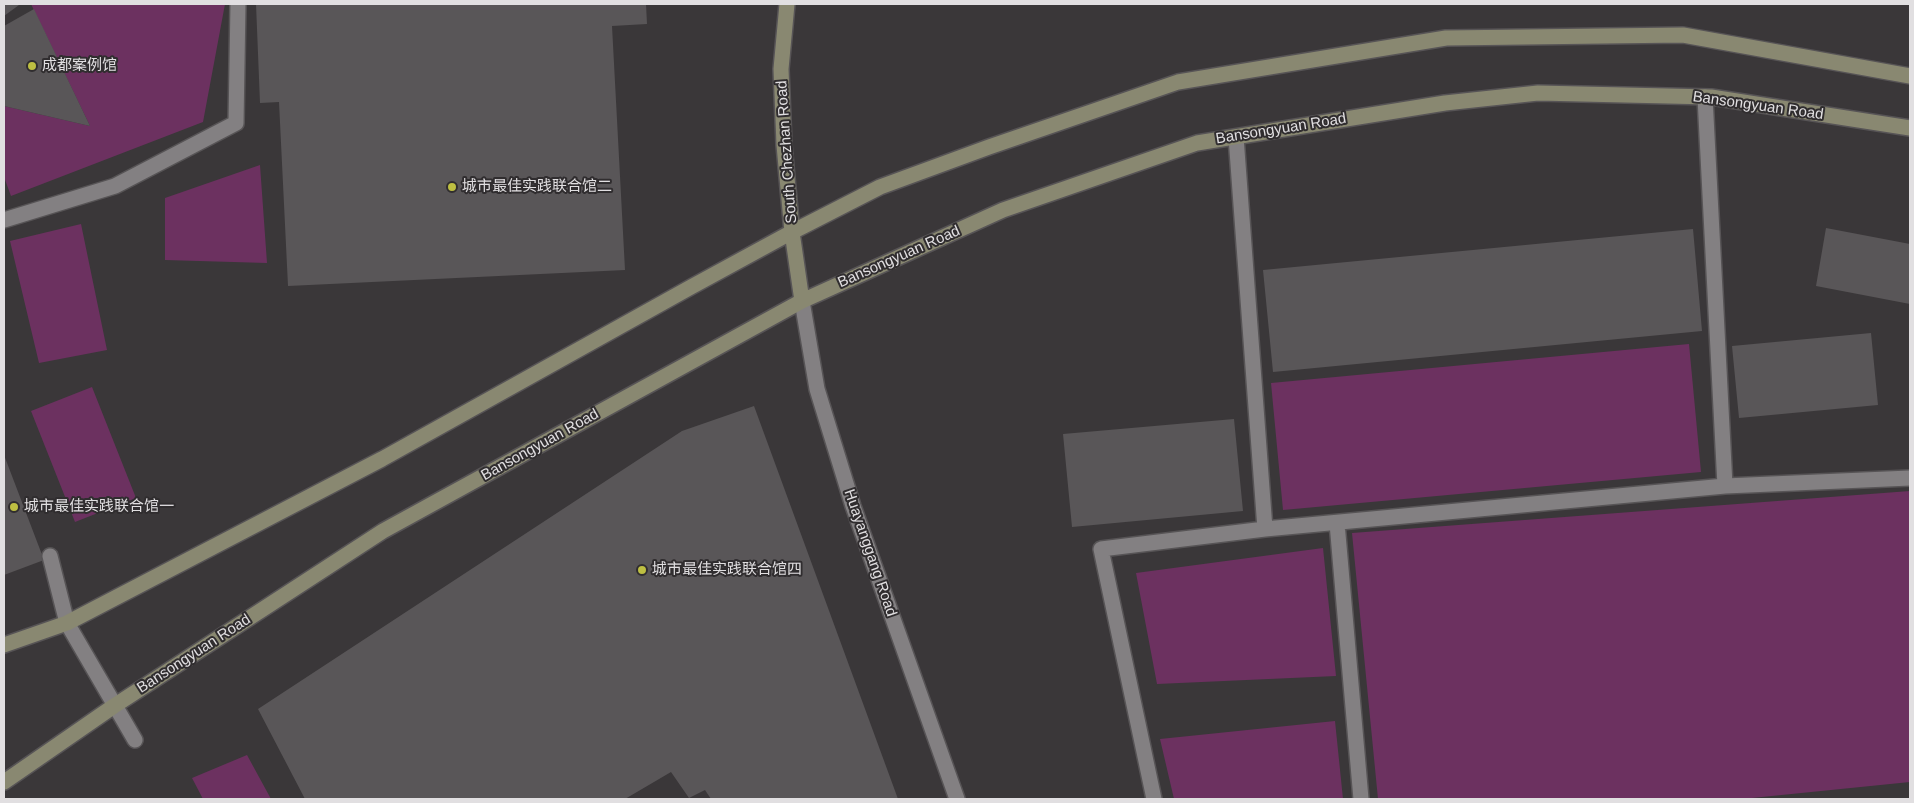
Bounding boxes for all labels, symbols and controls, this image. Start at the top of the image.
place label: 成都案例馆 [42,57,117,75]
marker: 成都案例馆 [26,60,38,72]
street label: South Chezhan Road [773,80,801,224]
street label: Bansongyuan Road [1692,88,1824,124]
street label: Bansongyuan Road [1215,110,1347,148]
place label: 城市最佳实践联合馆二 [462,178,612,196]
marker: 城市最佳实践联合馆二 [446,181,458,193]
street label: Bansongyuan Road [835,222,963,292]
street label: Bansongyuan Road [478,405,602,485]
street label: Huayanggang Road [840,487,900,619]
place label: 城市最佳实践联合馆一 [24,498,174,516]
marker: 城市最佳实践联合馆一 [8,501,20,513]
place label: 城市最佳实践联合馆四 [652,561,802,579]
marker: 城市最佳实践联合馆四 [636,564,648,576]
street label: Bansongyuan Road [134,611,254,697]

